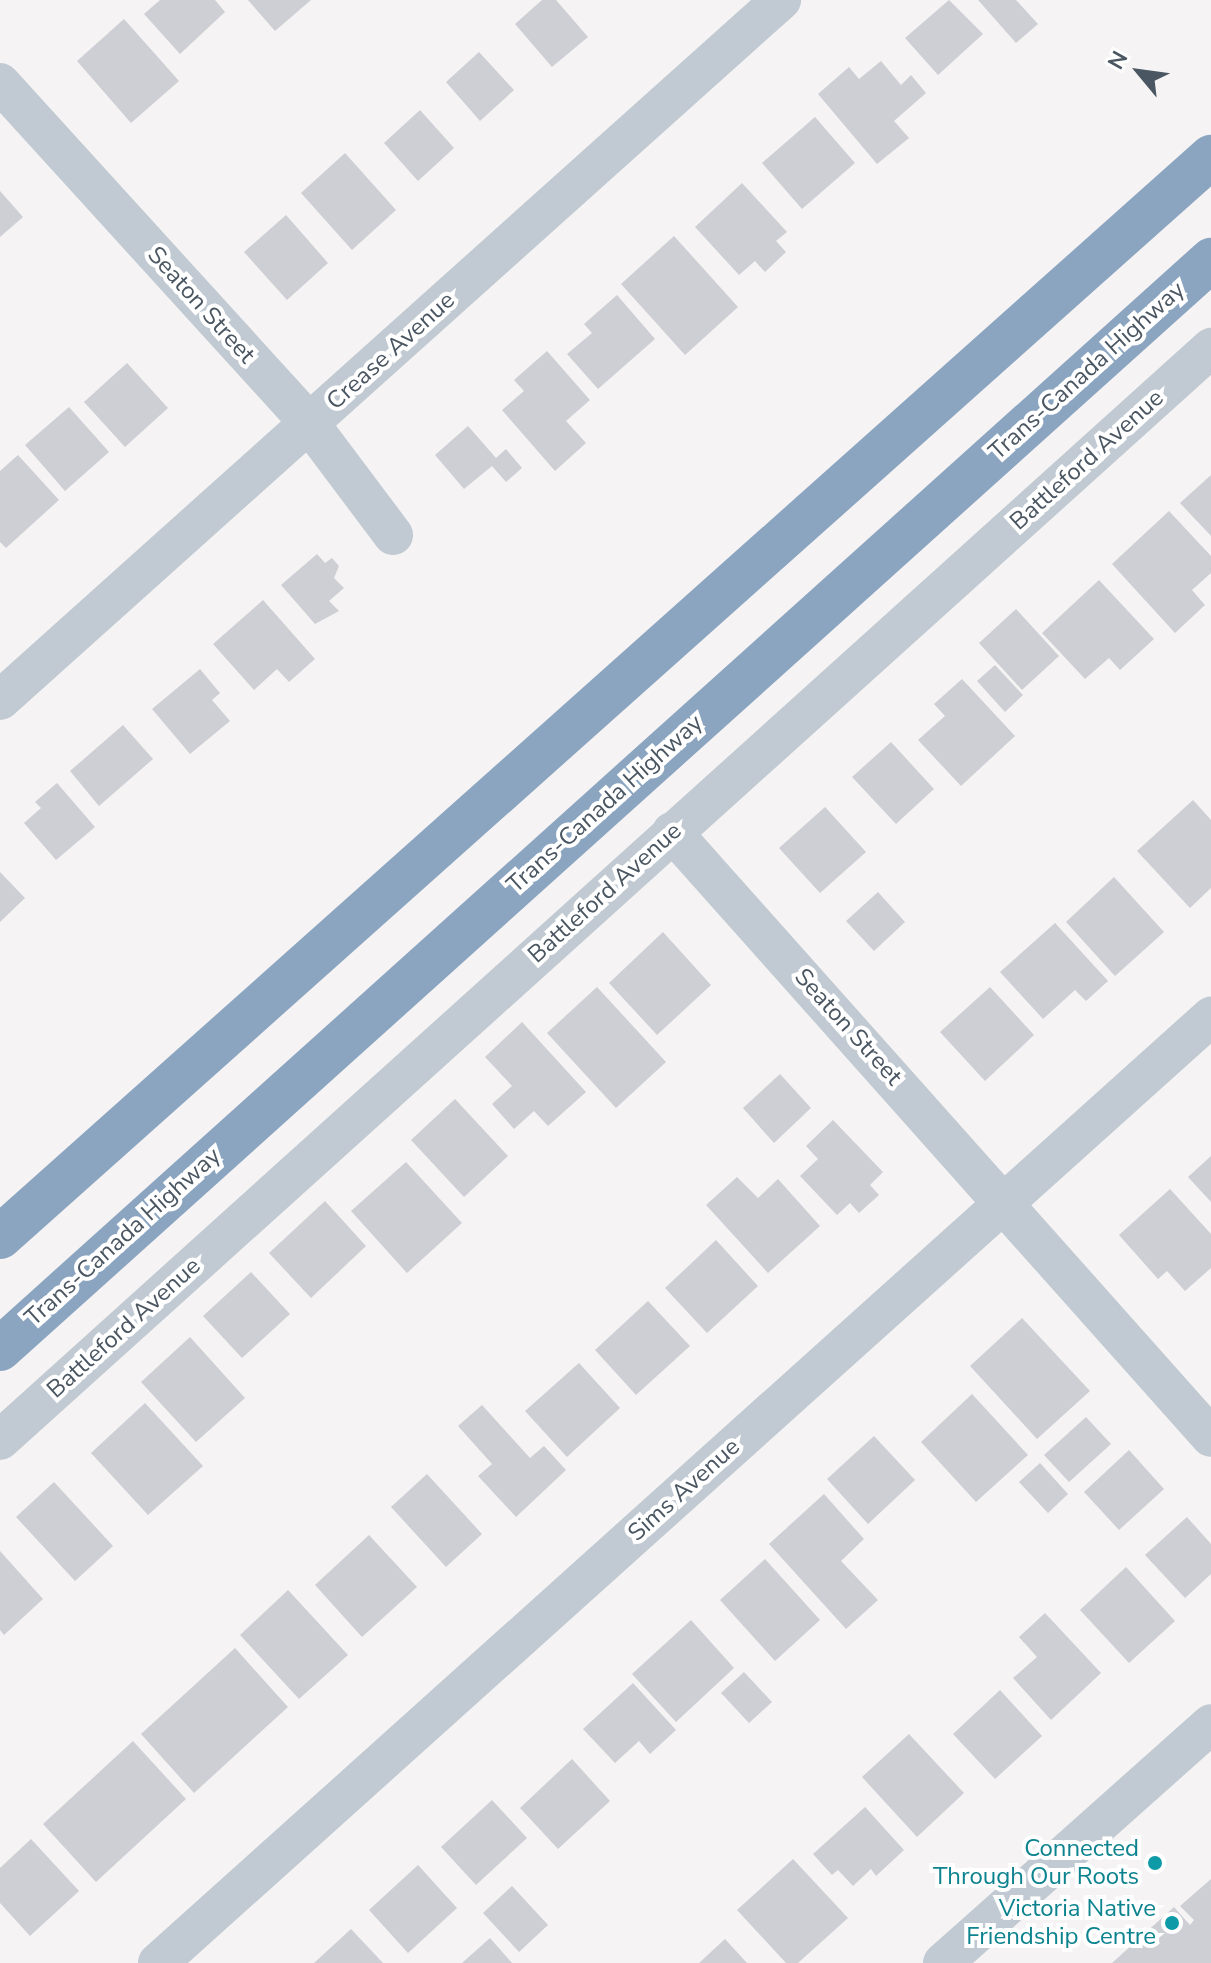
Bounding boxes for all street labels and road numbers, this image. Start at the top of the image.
street label: Seaton Street [141,241,261,369]
street label: Trans-Canada Highway [983,276,1191,466]
street label: Crease Avenue [321,286,461,416]
street label: Battleford Avenue [1004,384,1170,536]
street label: Trans-Canada Highway [501,709,709,899]
street label: Battleford Avenue [522,817,688,969]
street label: Seaton Street [788,963,908,1091]
street label: Trans-Canada Highway [19,1142,227,1332]
street label: Battleford Avenue [41,1252,207,1404]
street label: Sims Avenue [622,1432,746,1548]

